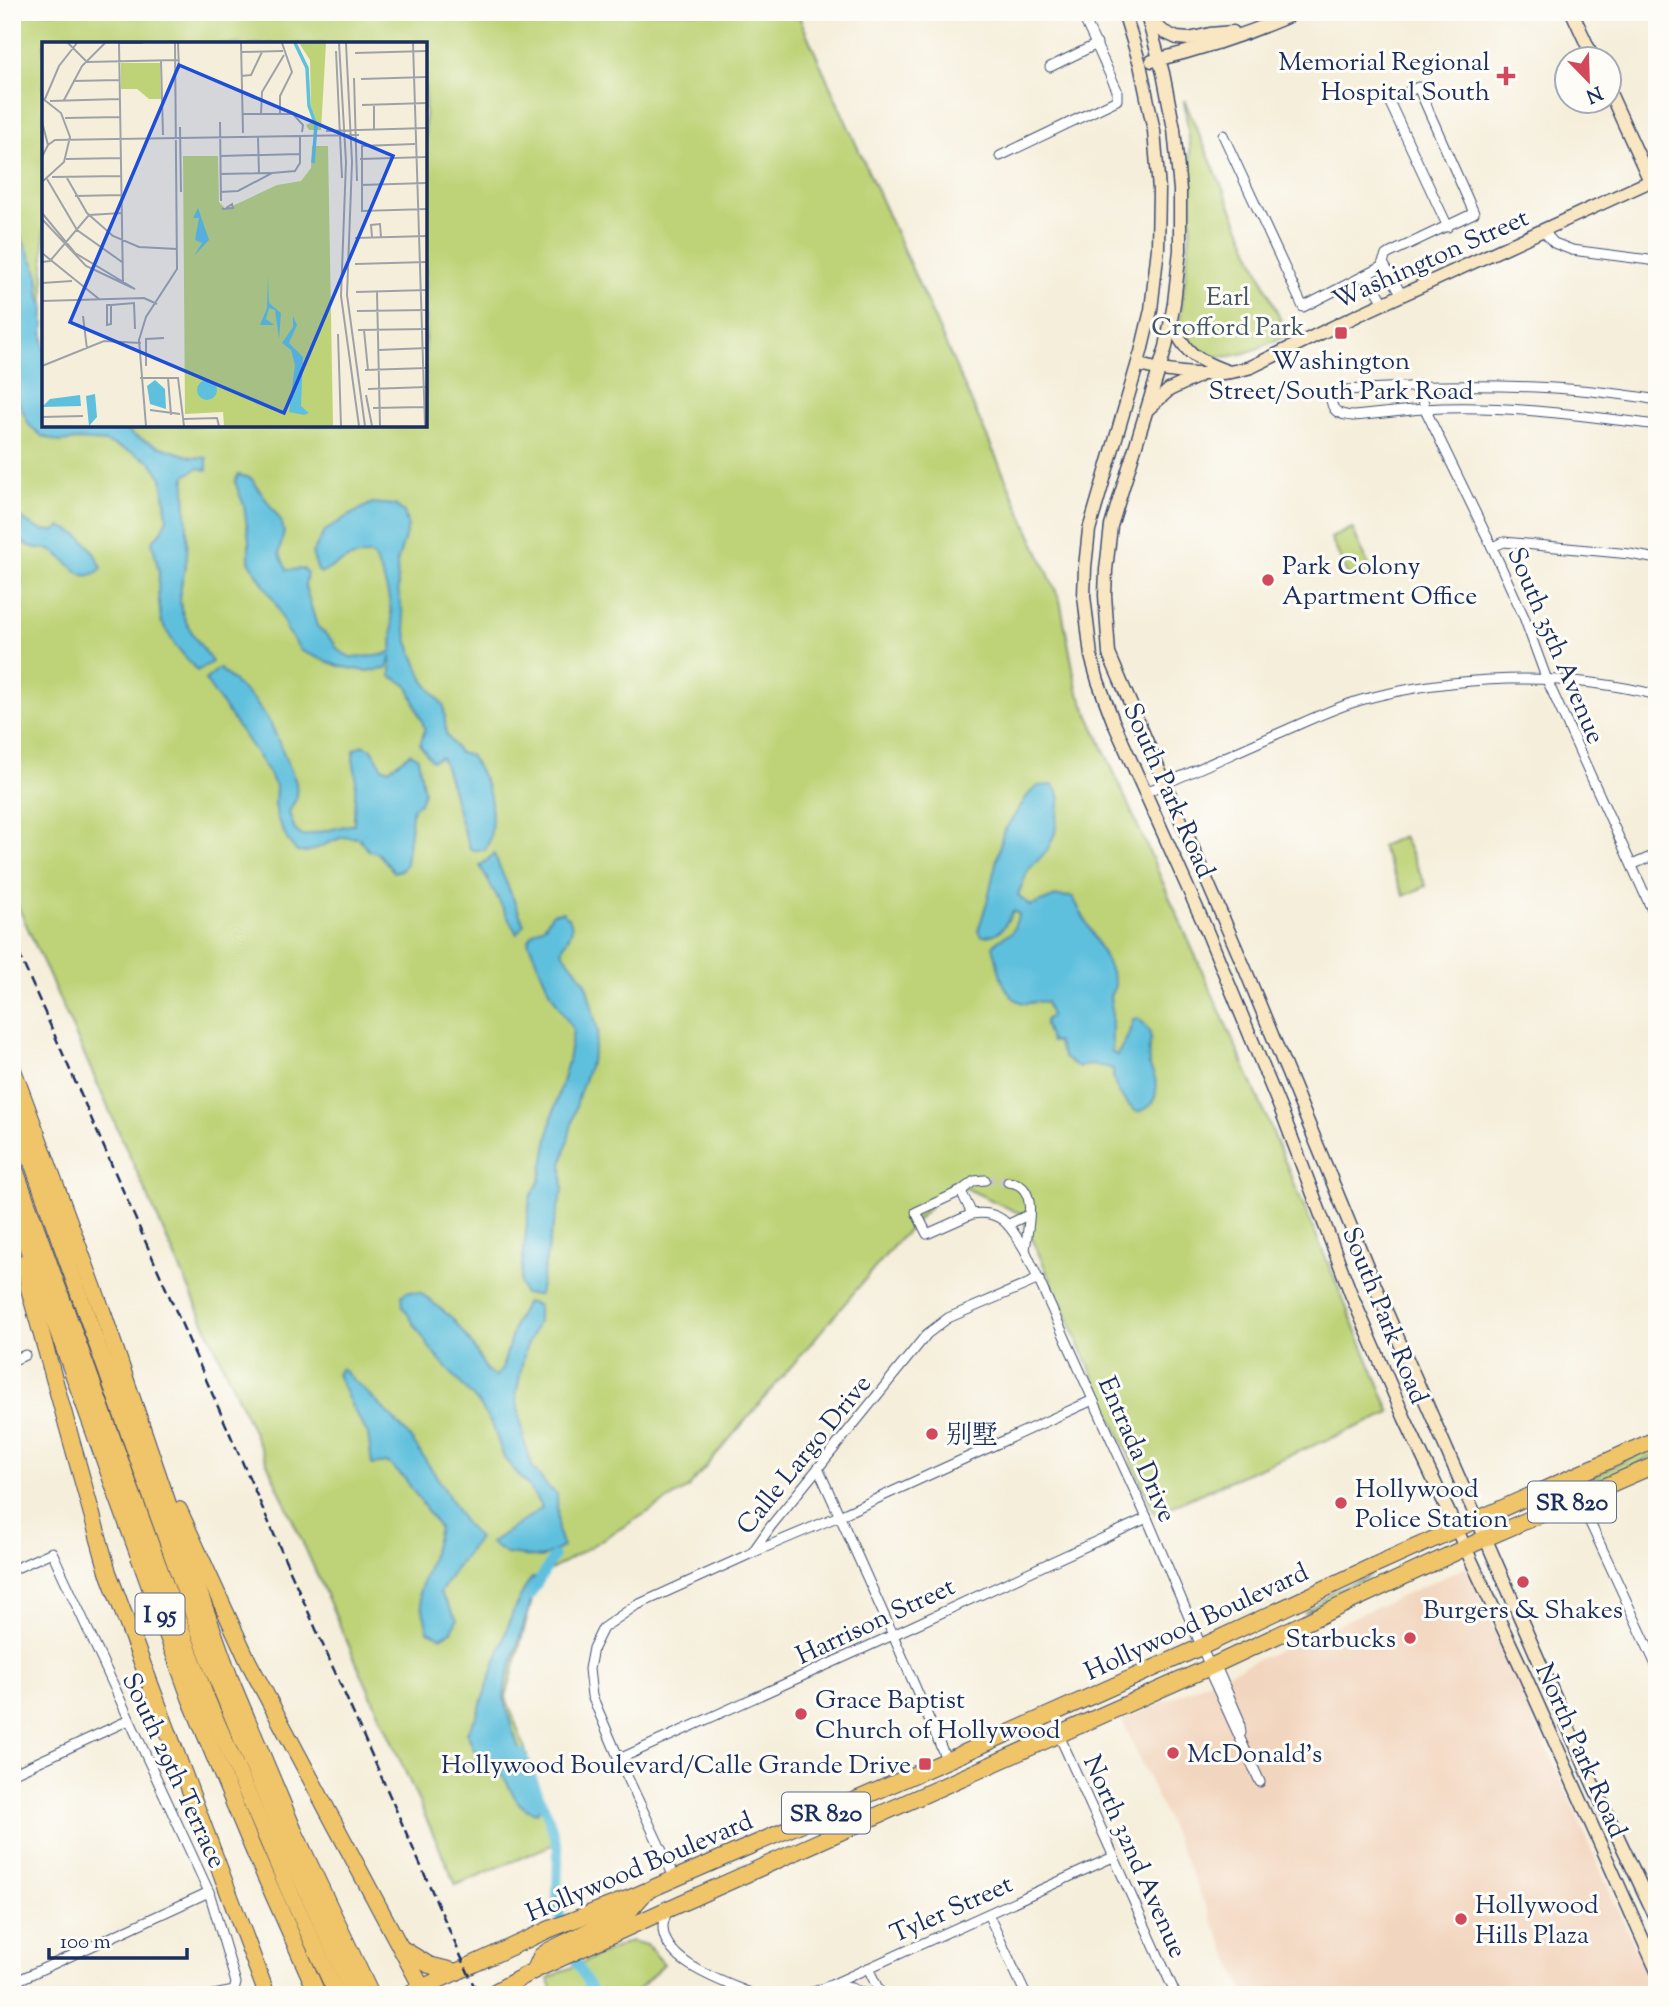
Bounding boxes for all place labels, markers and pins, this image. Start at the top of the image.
place label: Memorial Regional Hospital South [1278,45,1490,112]
marker: Memorial Regional Hospital South [1496,66,1516,86]
marker: Washington Street/South Park Road [1333,325,1349,341]
place label: Washington Street/South Park Road [1209,344,1474,411]
place label: Park Colony Apartment Office [1282,549,1477,616]
marker: Park Colony Apartment Office [1260,572,1276,588]
place label: 别墅 [946,1418,998,1455]
marker: 别墅 [924,1426,940,1442]
place label: Hollywood Police Station [1355,1472,1508,1539]
marker: Hollywood Police Station [1333,1495,1349,1511]
marker: Burgers & Shakes [1515,1574,1531,1590]
place label: Burgers & Shakes [1423,1593,1623,1630]
place label: Starbucks [1285,1622,1396,1659]
marker: Starbucks [1402,1630,1418,1646]
place label: Grace Baptist Church of Hollywood [815,1683,1061,1750]
marker: Grace Baptist Church of Hollywood [793,1706,809,1722]
place label: McDonald's [1187,1737,1322,1774]
marker: McDonald's [1165,1745,1181,1761]
place label: Hollywood Boulevard/Calle Grande Drive [441,1748,911,1785]
marker: Hollywood Boulevard/Calle Grande Drive [917,1756,933,1772]
place label: Hollywood Hills Plaza [1475,1888,1599,1955]
marker: Hollywood Hills Plaza [1453,1911,1469,1927]

